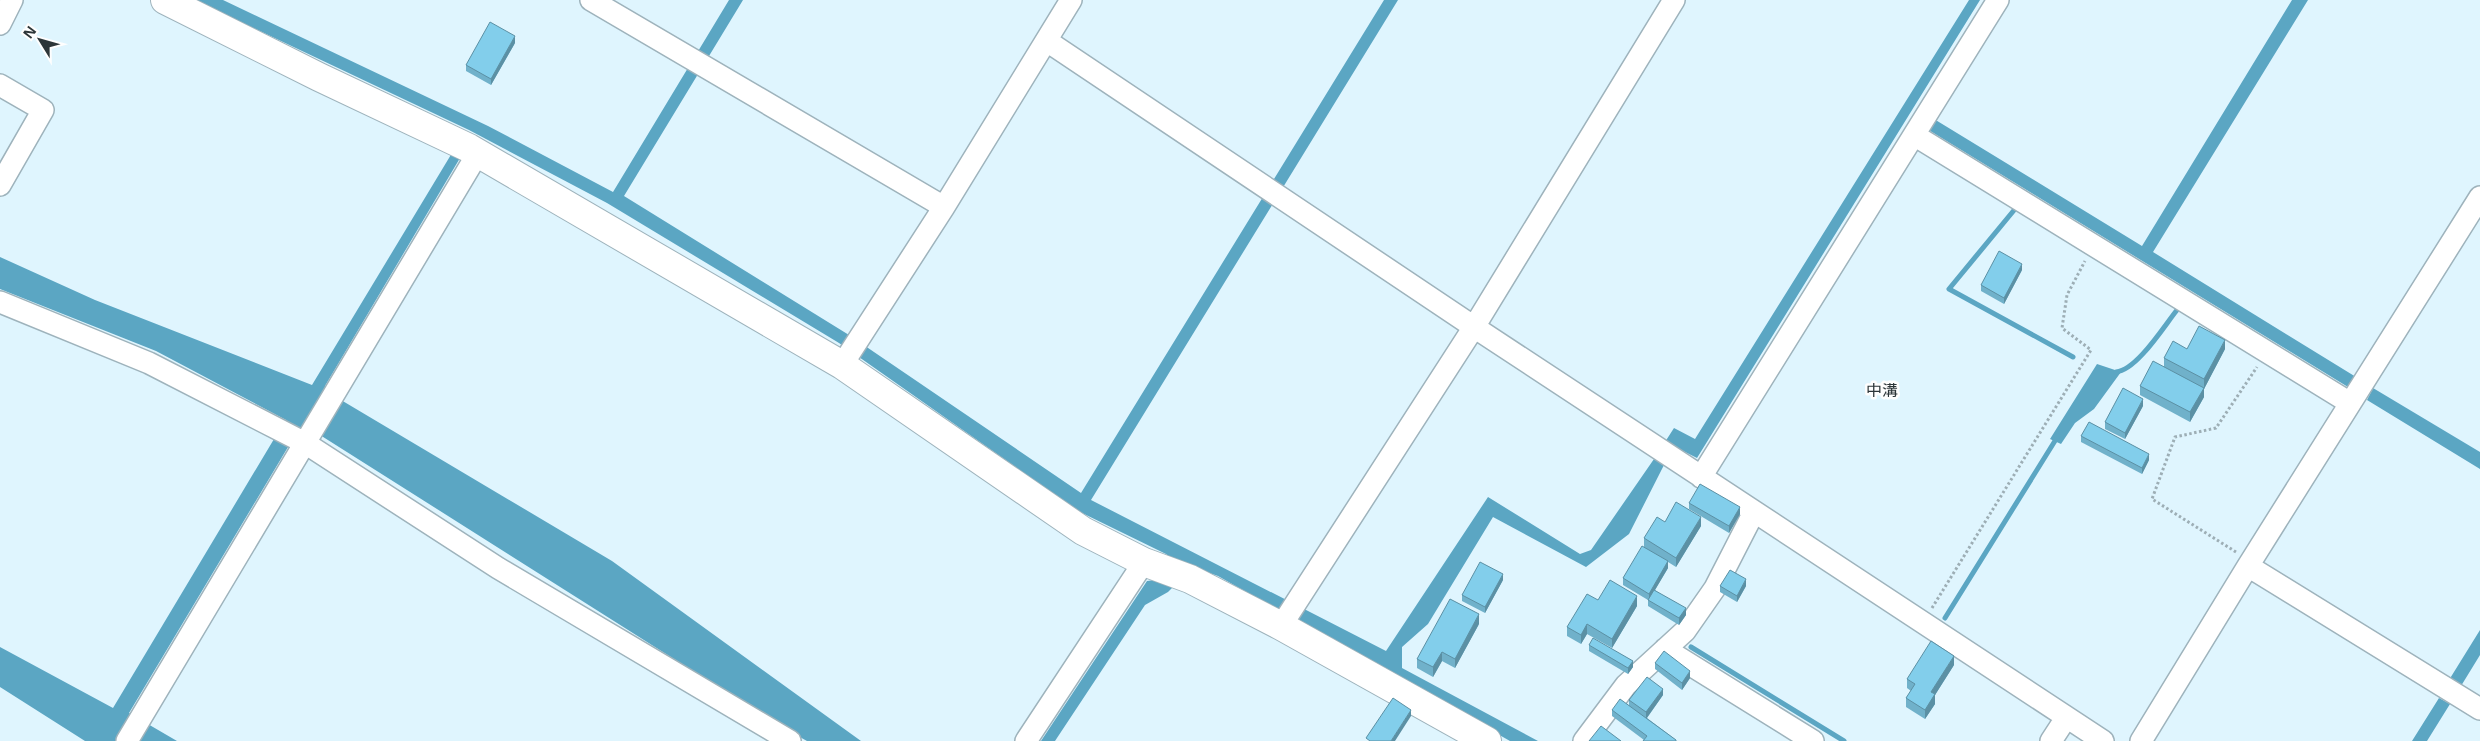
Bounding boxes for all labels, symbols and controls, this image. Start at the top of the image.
north arrow [15,15,65,65]
text: N [18,22,40,42]
district label: 中溝 [1866,379,1898,401]

